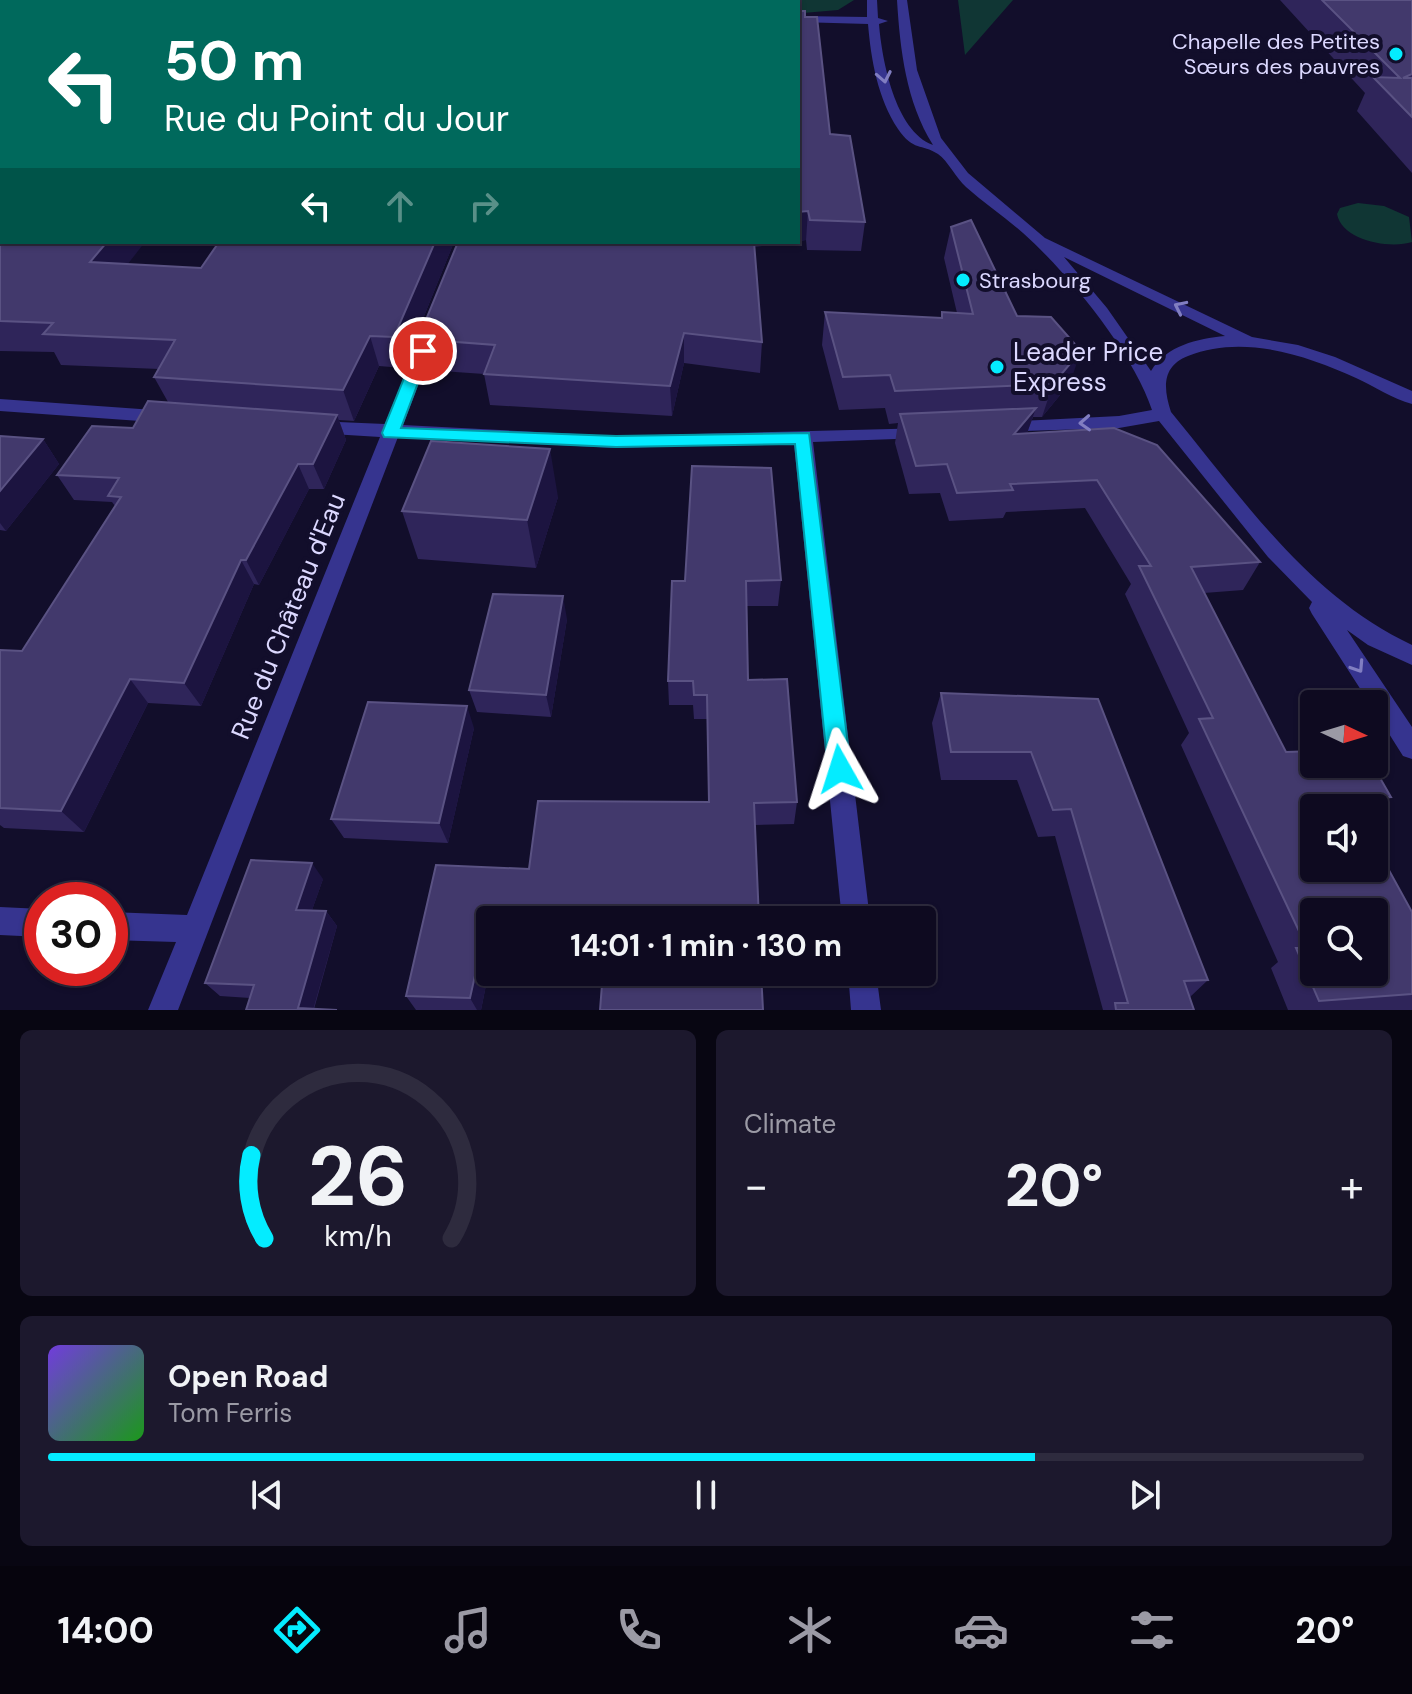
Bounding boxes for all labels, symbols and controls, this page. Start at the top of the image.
text: 50 m [164,24,304,97]
place label: Chapelle des Petites Sœurs des pauvres [1172,27,1380,81]
icon: left [32,32,136,136]
marker: Chapelle des Petites Sœurs des pauvres [1387,45,1405,63]
one-way arrow [875,70,892,83]
text: Rue du Point du Jour [164,95,509,142]
icon: left [294,184,338,228]
icon: ahead [378,184,422,228]
icon: right [462,184,506,228]
place label: Strasbourg [979,266,1091,295]
marker: Strasbourg [954,271,972,289]
one-way arrow [1174,301,1188,317]
pin [389,317,457,385]
icon: arrive [401,329,445,373]
place label: Leader Price Express [1013,335,1163,399]
marker: Leader Price Express [988,358,1006,376]
one-way arrow [1078,415,1091,432]
street label: Rue du Château d'Eau [223,488,353,744]
one-way arrow [1349,658,1364,672]
north arrow [1300,690,1388,778]
map controls [1300,690,1388,986]
position arrow [798,727,882,811]
button: sound [1300,794,1388,882]
speed limit sign: 30 [24,882,128,986]
button: search [1300,898,1388,986]
text: 14:01 · 1 min · 130 m [570,926,842,965]
text: Climate [744,1107,836,1141]
text: 26 [308,1122,408,1231]
text: 20° [1005,1146,1103,1225]
text: − [744,1157,768,1215]
text: + [1340,1157,1364,1215]
text: km/h [324,1218,392,1255]
text: Open Road [168,1357,328,1396]
text: Tom Ferris [168,1396,292,1430]
icon: previous [245,1473,289,1517]
icon: pause [684,1473,728,1517]
icon: next [1123,1473,1167,1517]
icon: directions [269,1602,325,1658]
icon: music [440,1602,496,1658]
icon: phone [611,1602,667,1658]
icon: climate [782,1602,838,1658]
icon: car [953,1602,1009,1658]
icon: filters [1124,1602,1180,1658]
text: 14:00 [58,1607,154,1654]
text: 20° [1295,1607,1354,1654]

